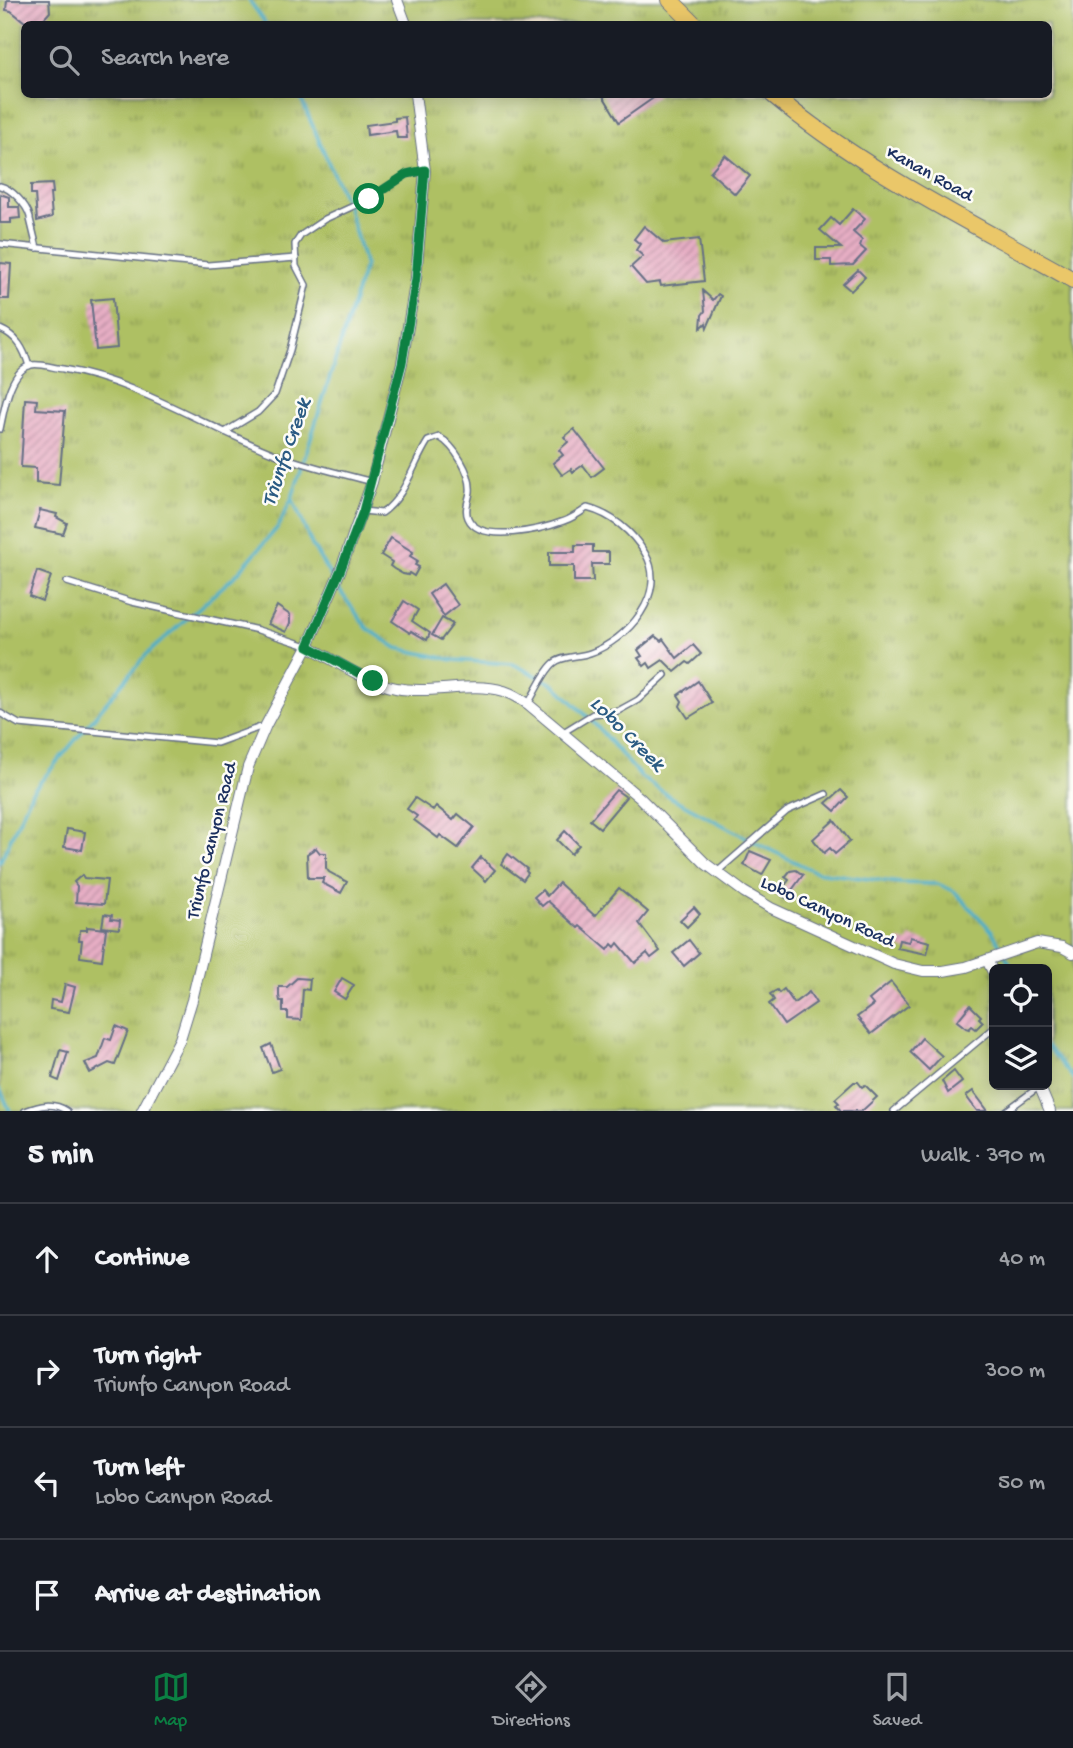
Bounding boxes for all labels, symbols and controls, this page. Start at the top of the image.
search box [21,21,1052,98]
icon: search [45,41,83,79]
text: Search here [101,44,229,75]
street label: Kanan Road [882,142,978,209]
route start [353,183,384,214]
water label: Triunfo Creek [258,393,319,510]
route end [357,665,388,696]
water label: Lobo Creek [583,692,670,779]
street label: Triunfo Canyon Road [182,759,244,923]
street label: Lobo Canyon Road [756,872,899,955]
map controls [989,964,1052,1090]
button: locate [989,964,1052,1027]
button: layers [989,1027,1052,1090]
text: 5 min [28,1139,93,1174]
text: Walk · 390 m [921,1143,1045,1170]
icon: ahead [28,1240,66,1278]
text: Continue [95,1244,189,1275]
text: 40 m [999,1246,1045,1273]
text: Turn right [95,1342,199,1373]
icon: right [28,1352,66,1390]
text: 300 m [985,1358,1045,1385]
text: Triunfo Canyon Road [95,1373,289,1400]
text: Turn left [95,1454,183,1485]
icon: left [28,1464,66,1502]
text: 50 m [998,1470,1045,1497]
text: Lobo Canyon Road [95,1485,271,1512]
icon: arrive [28,1576,66,1614]
text: Arrive at destination [95,1580,320,1611]
tab: Map [152,1668,190,1733]
tab: Directions [493,1668,570,1733]
tab: Saved [873,1668,921,1733]

